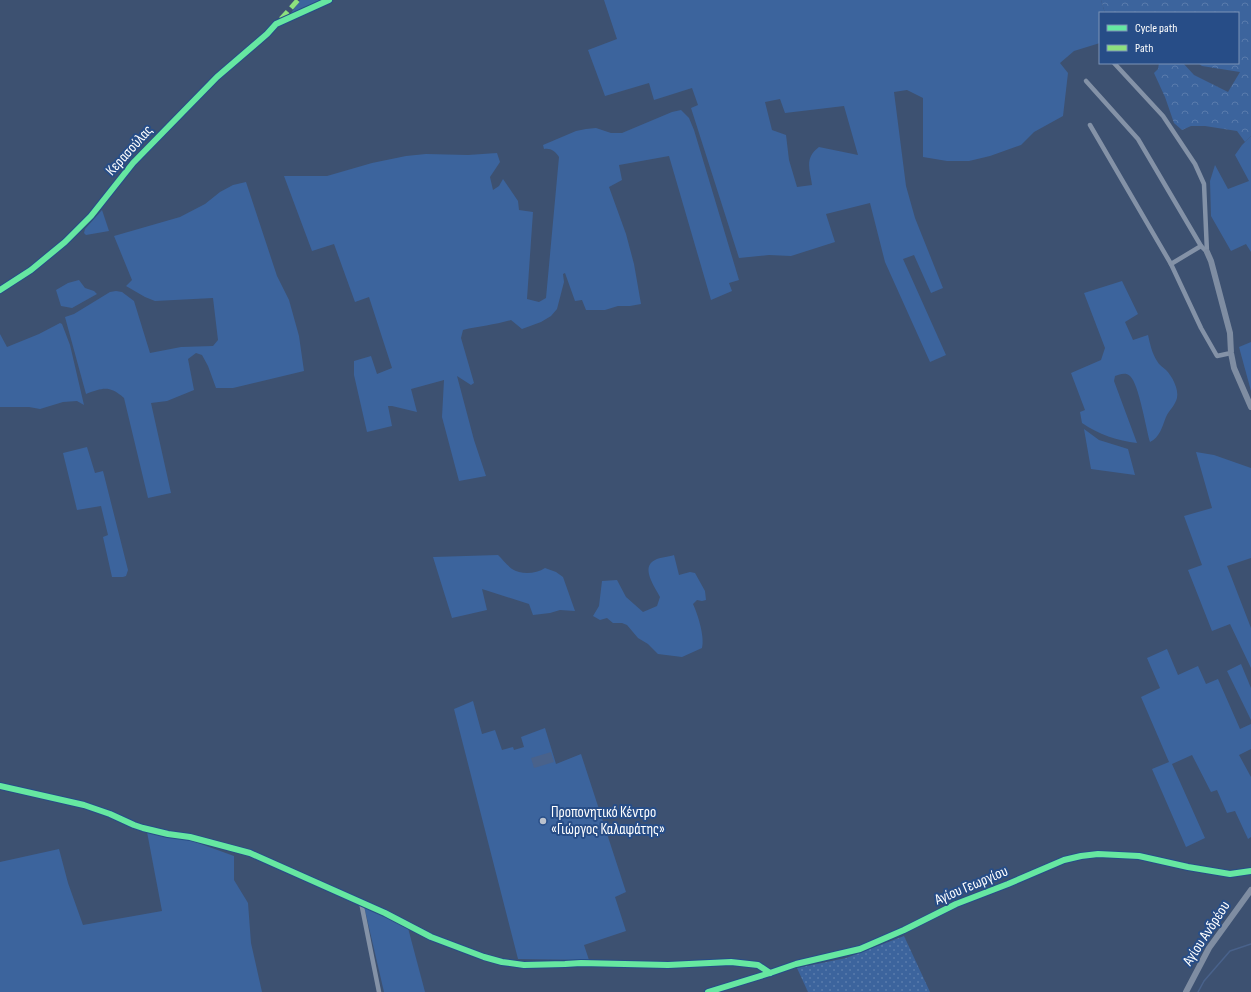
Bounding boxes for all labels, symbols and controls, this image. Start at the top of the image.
legend [1099,12,1239,64]
text: Cycle path [1135,21,1177,36]
text: Path [1135,41,1153,56]
street label: Κερασούλας [102,121,157,180]
place label: Προπονητικό Κέντρο «Γιώργος Καλαφάτης» [551,803,665,839]
marker: Προπονητικό Κέντρο «Γιώργος Καλαφάτης» [538,816,548,826]
street label: Αγίου Γεωργίου [931,862,1011,910]
street label: Αγίου Ανδρέου [1178,897,1234,970]

